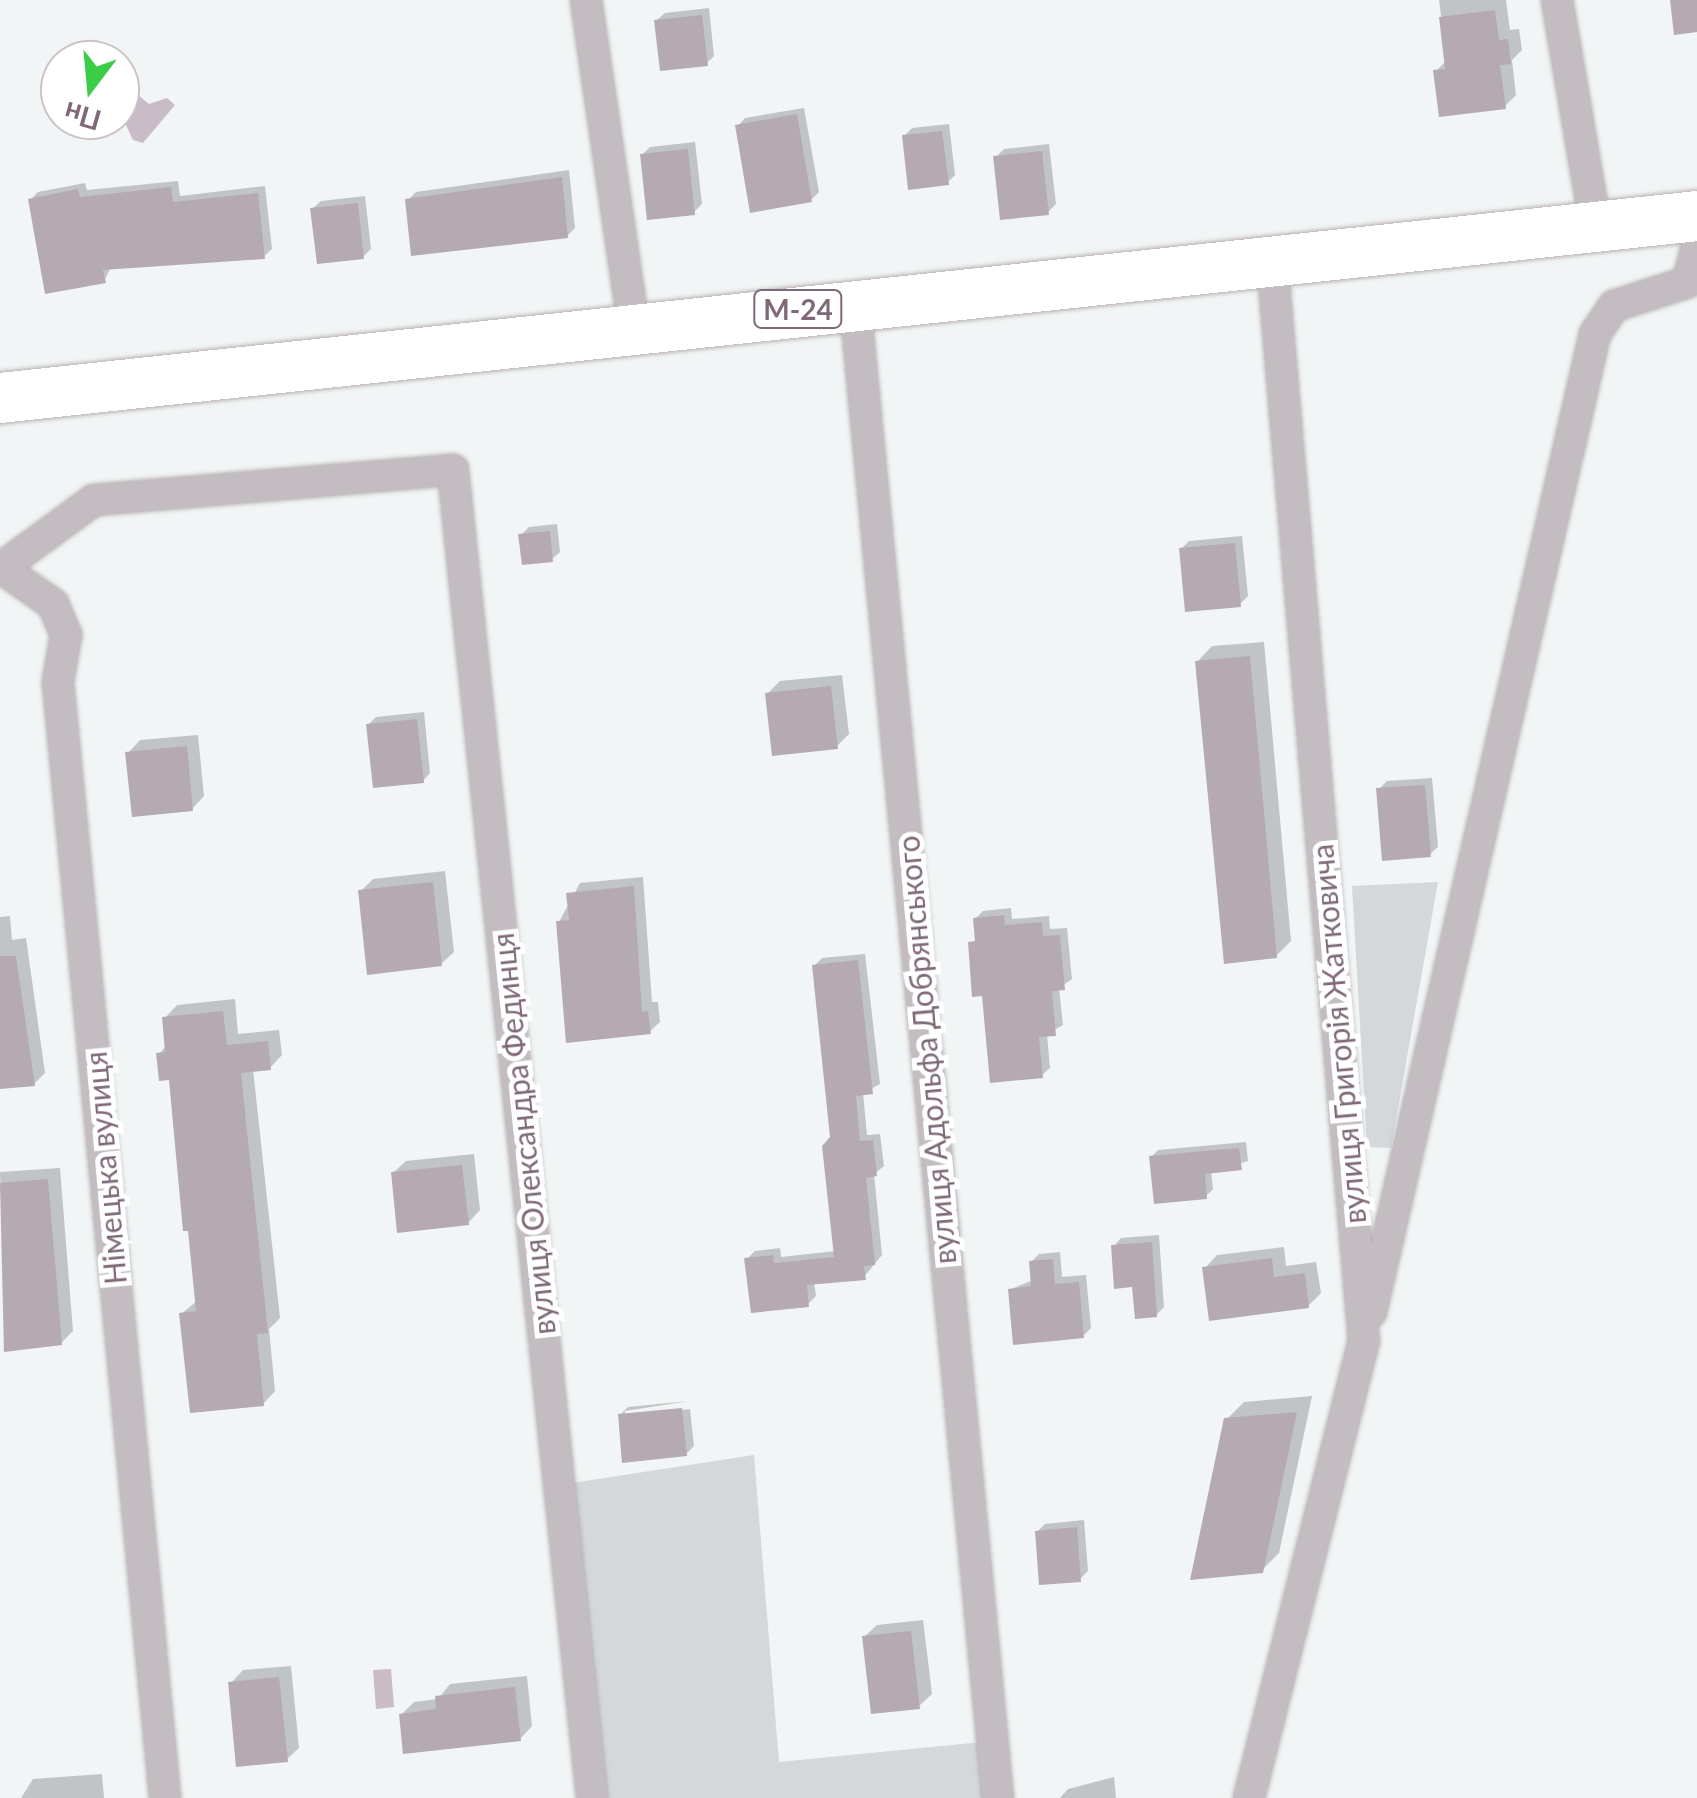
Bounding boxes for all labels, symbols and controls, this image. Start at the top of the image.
north arrow [40,40,140,140]
text: Пн [60,96,105,138]
road number: М-24 [753,286,843,332]
street label: вулиця Адольфа Добрянського [889,834,963,1266]
street label: вулиця Григорія Жатковича [1303,843,1373,1225]
street label: вулиця Олександра Фединця [484,931,562,1337]
street label: Німецька вулиця [77,1050,133,1286]

